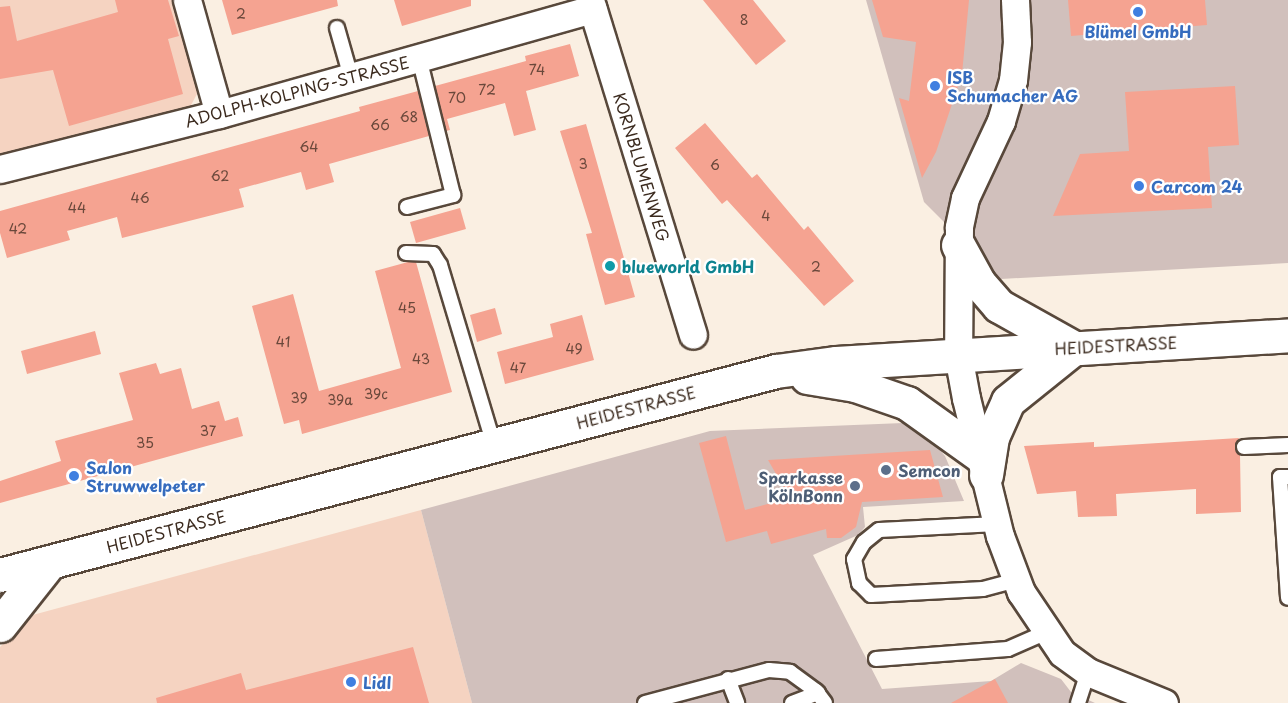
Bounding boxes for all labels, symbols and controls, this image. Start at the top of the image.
marker: Blümel GmbH [1131,5,1145,19]
house number: 2 [236,6,246,22]
house number: 8 [740,12,748,28]
place label: Blümel GmbH [1084,21,1192,41]
street label: ADOLPH-KOLPING-STRASSE [183,52,411,130]
house number: 74 [529,62,545,78]
place label: ISB Schumacher AG [947,67,1078,105]
marker: ISB Schumacher AG [928,79,942,93]
house number: 72 [478,82,496,98]
house number: 70 [448,90,466,106]
street label: KORNBLUMENWEG [610,90,674,244]
house number: 68 [400,109,418,125]
house number: 66 [370,117,390,133]
house number: 64 [299,139,319,155]
house number: 3 [578,156,588,172]
house number: 6 [710,157,720,173]
house number: 62 [211,168,229,184]
place label: Carcom 24 [1151,176,1242,196]
marker: Carcom 24 [1132,179,1146,193]
house number: 46 [130,190,150,206]
house number: 44 [68,200,86,216]
house number: 4 [761,208,771,224]
house number: 42 [9,221,27,237]
place label: blueworld GmbH [622,256,755,276]
marker: blueworld GmbH [603,259,617,273]
house number: 2 [811,259,821,275]
house number: 45 [398,300,416,316]
street label: HEIDESTRASSE [1054,332,1178,358]
house number: 41 [276,334,290,350]
house number: 49 [565,341,583,357]
house number: 43 [412,351,430,367]
house number: 47 [510,360,526,376]
street label: HEIDESTRASSE [574,382,698,432]
house number: 39c [364,386,388,402]
house number: 39 [290,390,308,406]
house number: 39a [327,392,353,408]
house number: 37 [200,423,216,439]
house number: 35 [136,435,154,451]
place label: Salon Struwwelpeter [86,457,205,495]
place label: Semcon [898,460,961,480]
marker: Semcon [879,463,893,477]
place label: Sparkasse KölnBonn [758,467,843,505]
marker: Salon Struwwelpeter [67,469,81,483]
marker: Sparkasse KölnBonn [848,479,862,493]
street label: HEIDESTRASSE [104,506,228,556]
place label: Lidl [363,672,391,692]
marker: Lidl [344,675,358,689]

